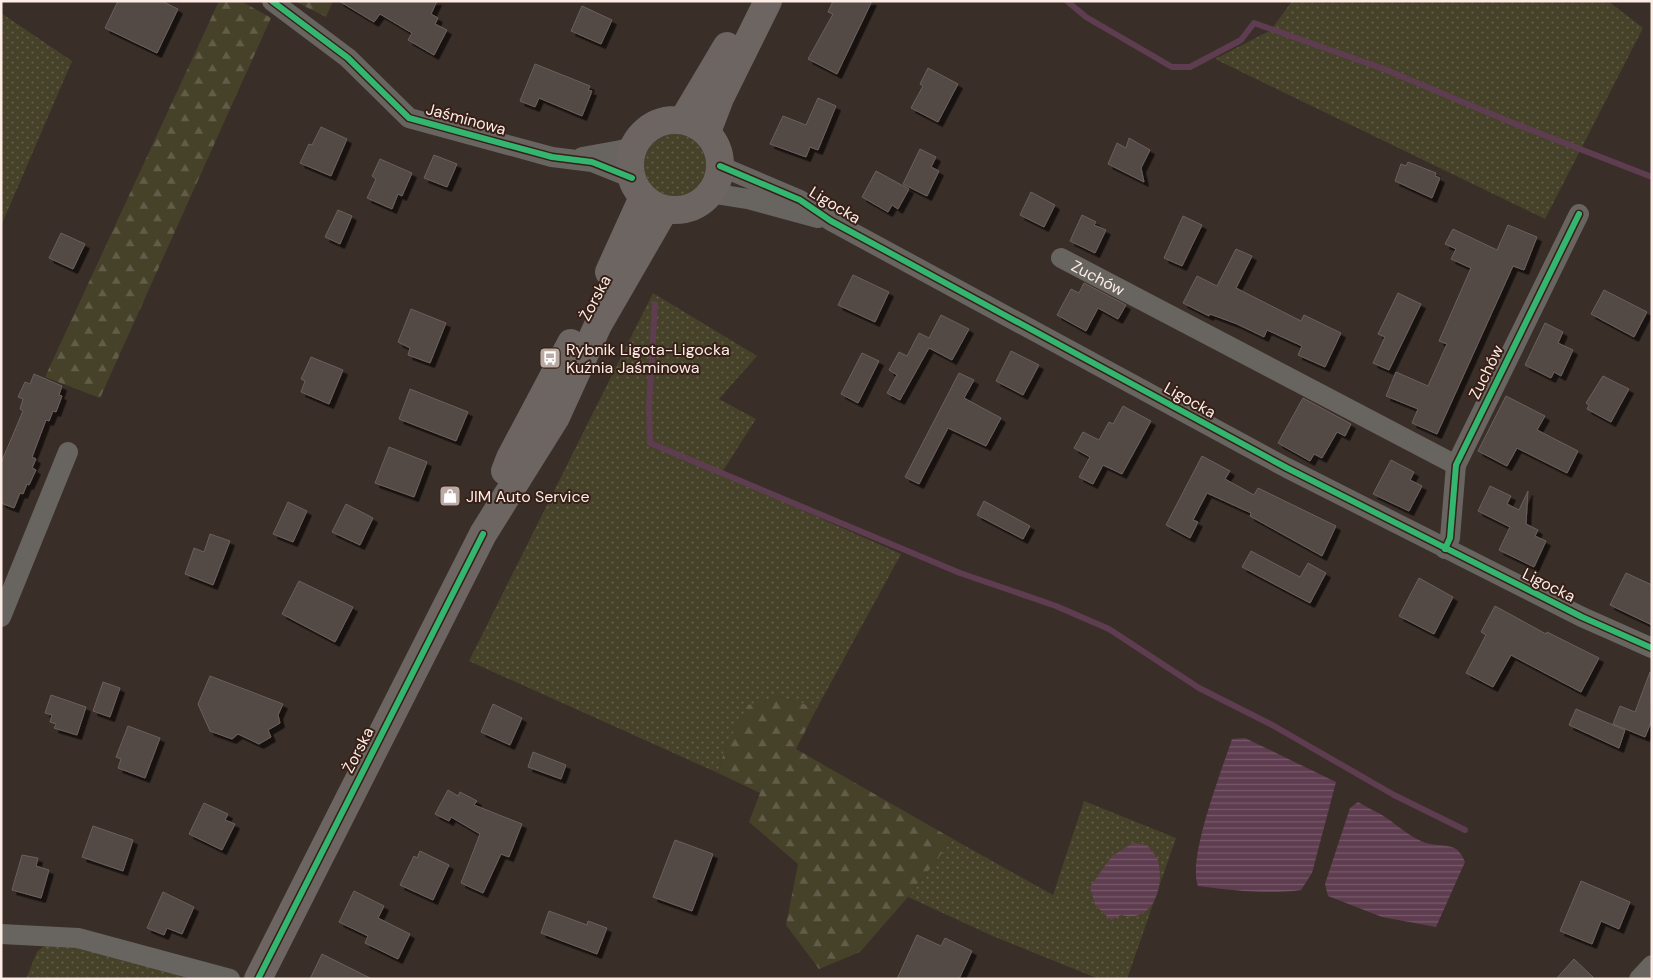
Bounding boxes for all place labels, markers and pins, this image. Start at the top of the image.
place label: Rybnik Ligota-Ligocka Kuźnia Jaśminowa [566,339,730,378]
bus stop icon: Rybnik Ligota-Ligocka Kuźnia Jaśminowa [538,346,562,370]
shop icon: JIM Auto Service [438,484,462,508]
place label: JIM Auto Service [466,486,590,507]

